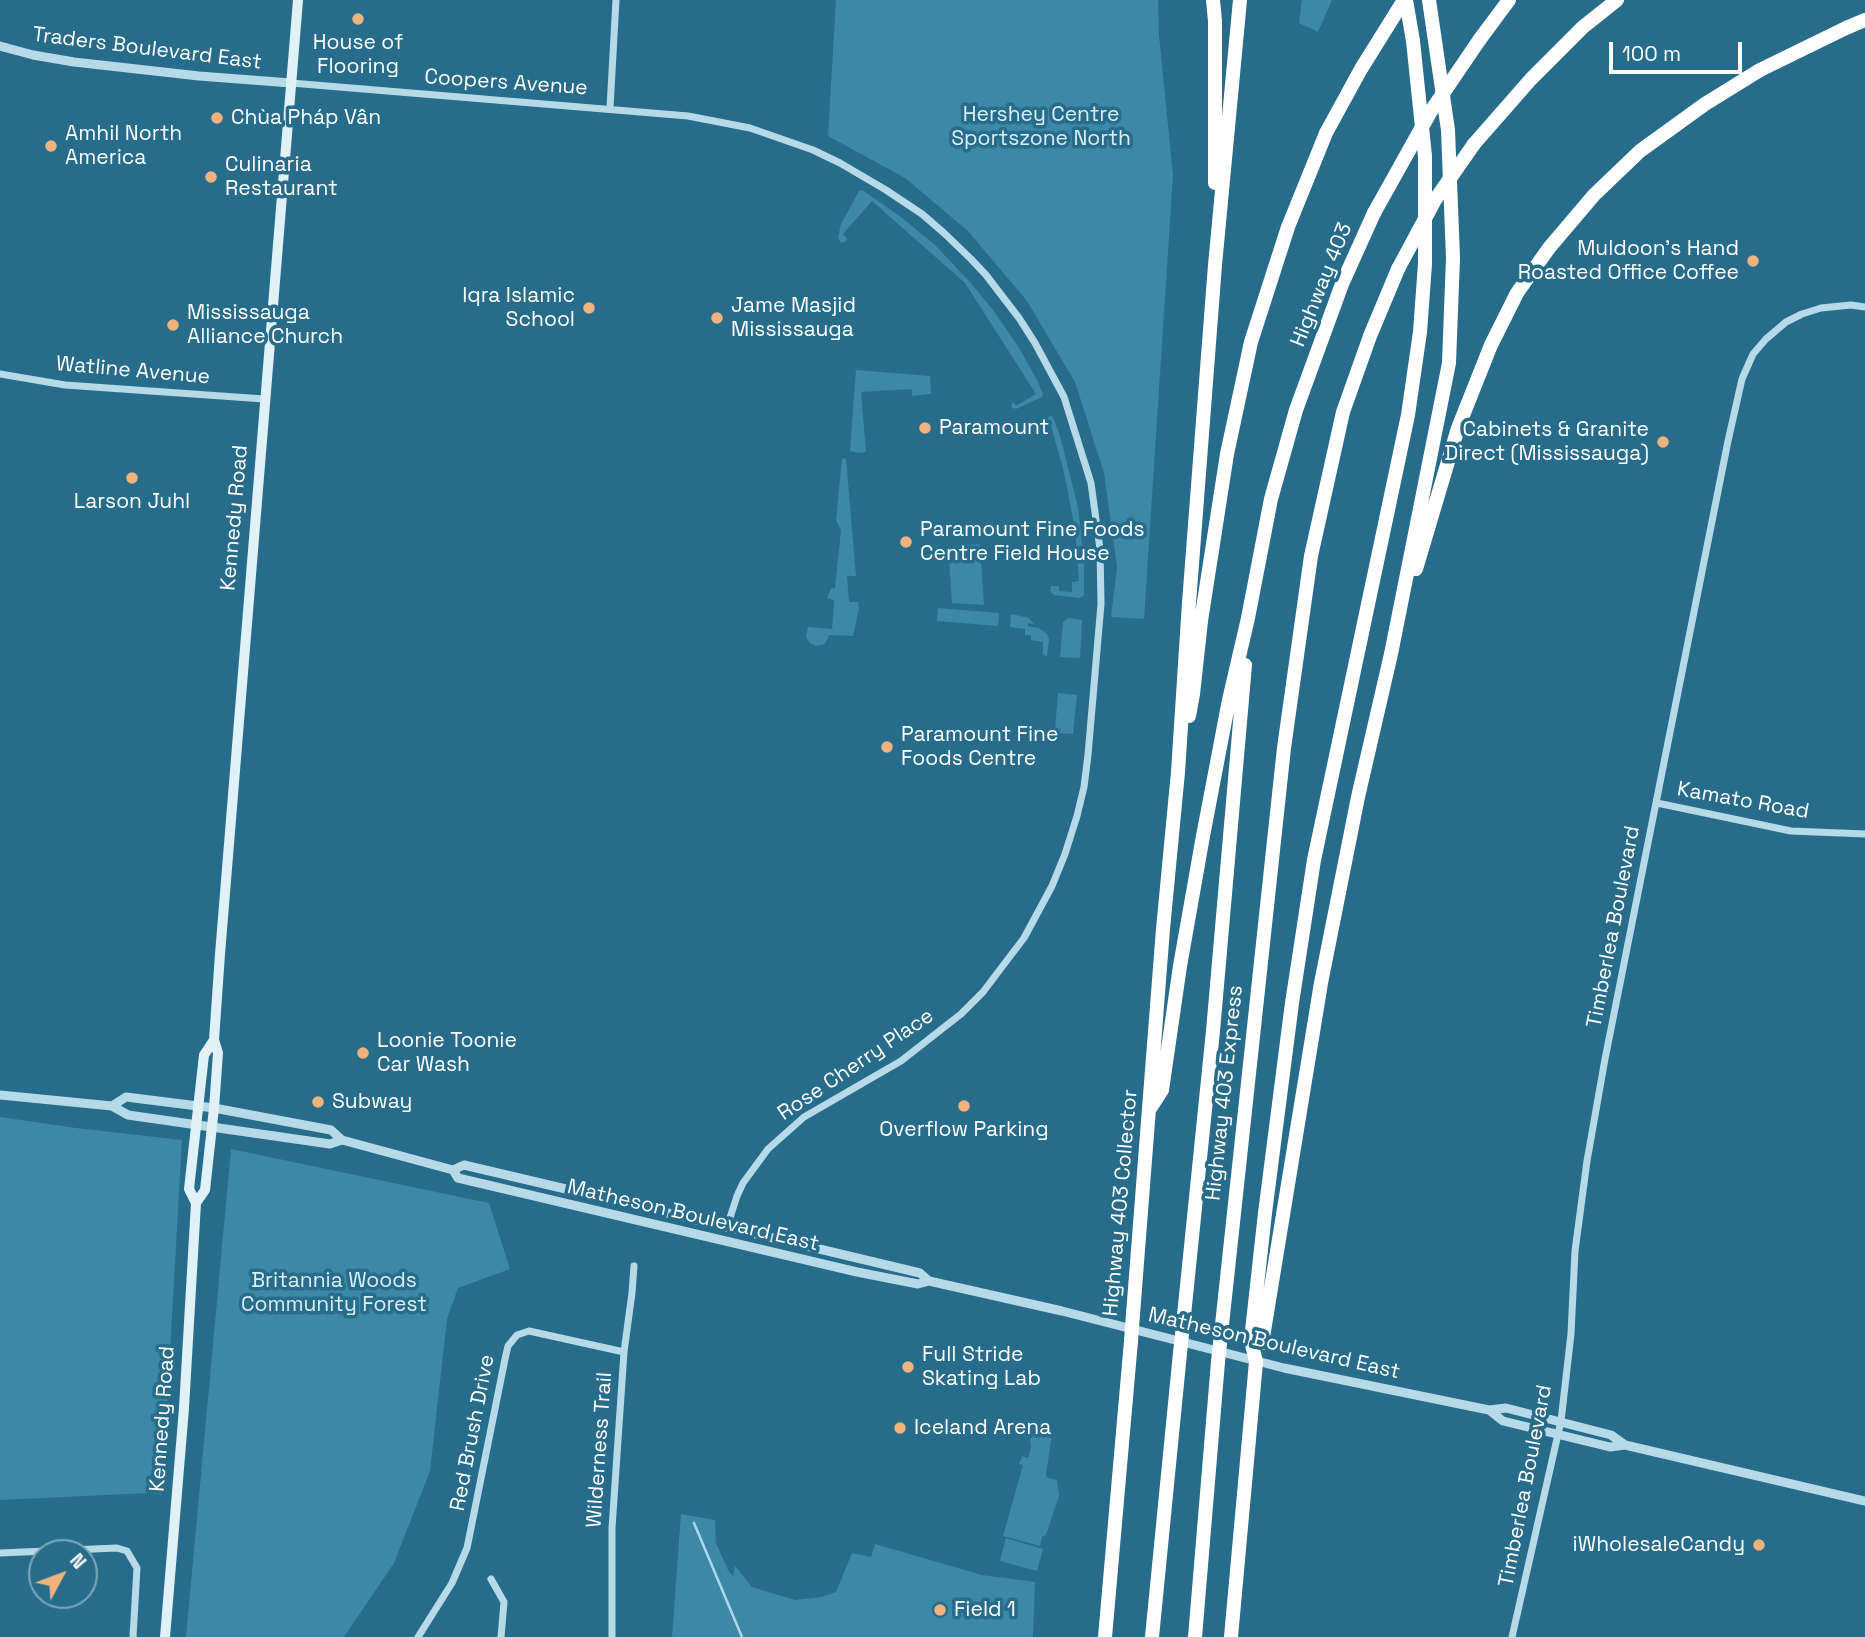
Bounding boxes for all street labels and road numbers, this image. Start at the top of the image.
street label: Traders Boulevard East [31,22,263,76]
street label: Coopers Avenue [423,65,589,101]
street label: Highway 403 [1286,219,1358,351]
street label: Watline Avenue [55,352,211,390]
street label: Kennedy Road [216,444,254,592]
street label: Kamato Road [1675,777,1811,825]
street label: Timberlea Boulevard [1582,824,1646,1030]
street label: Highway 403 Express [1201,984,1249,1202]
street label: Rose Cherry Place [773,1004,939,1126]
street label: Highway 403 Collector [1099,1088,1143,1318]
street label: Matheson Boulevard East [565,1175,821,1257]
street label: Matheson Boulevard East [1146,1303,1402,1385]
street label: Kennedy Road [145,1345,181,1493]
street label: Red Brush Drive [445,1353,501,1513]
street label: Wilderness Trail [582,1371,618,1529]
street label: Timberlea Boulevard [1494,1383,1558,1589]

